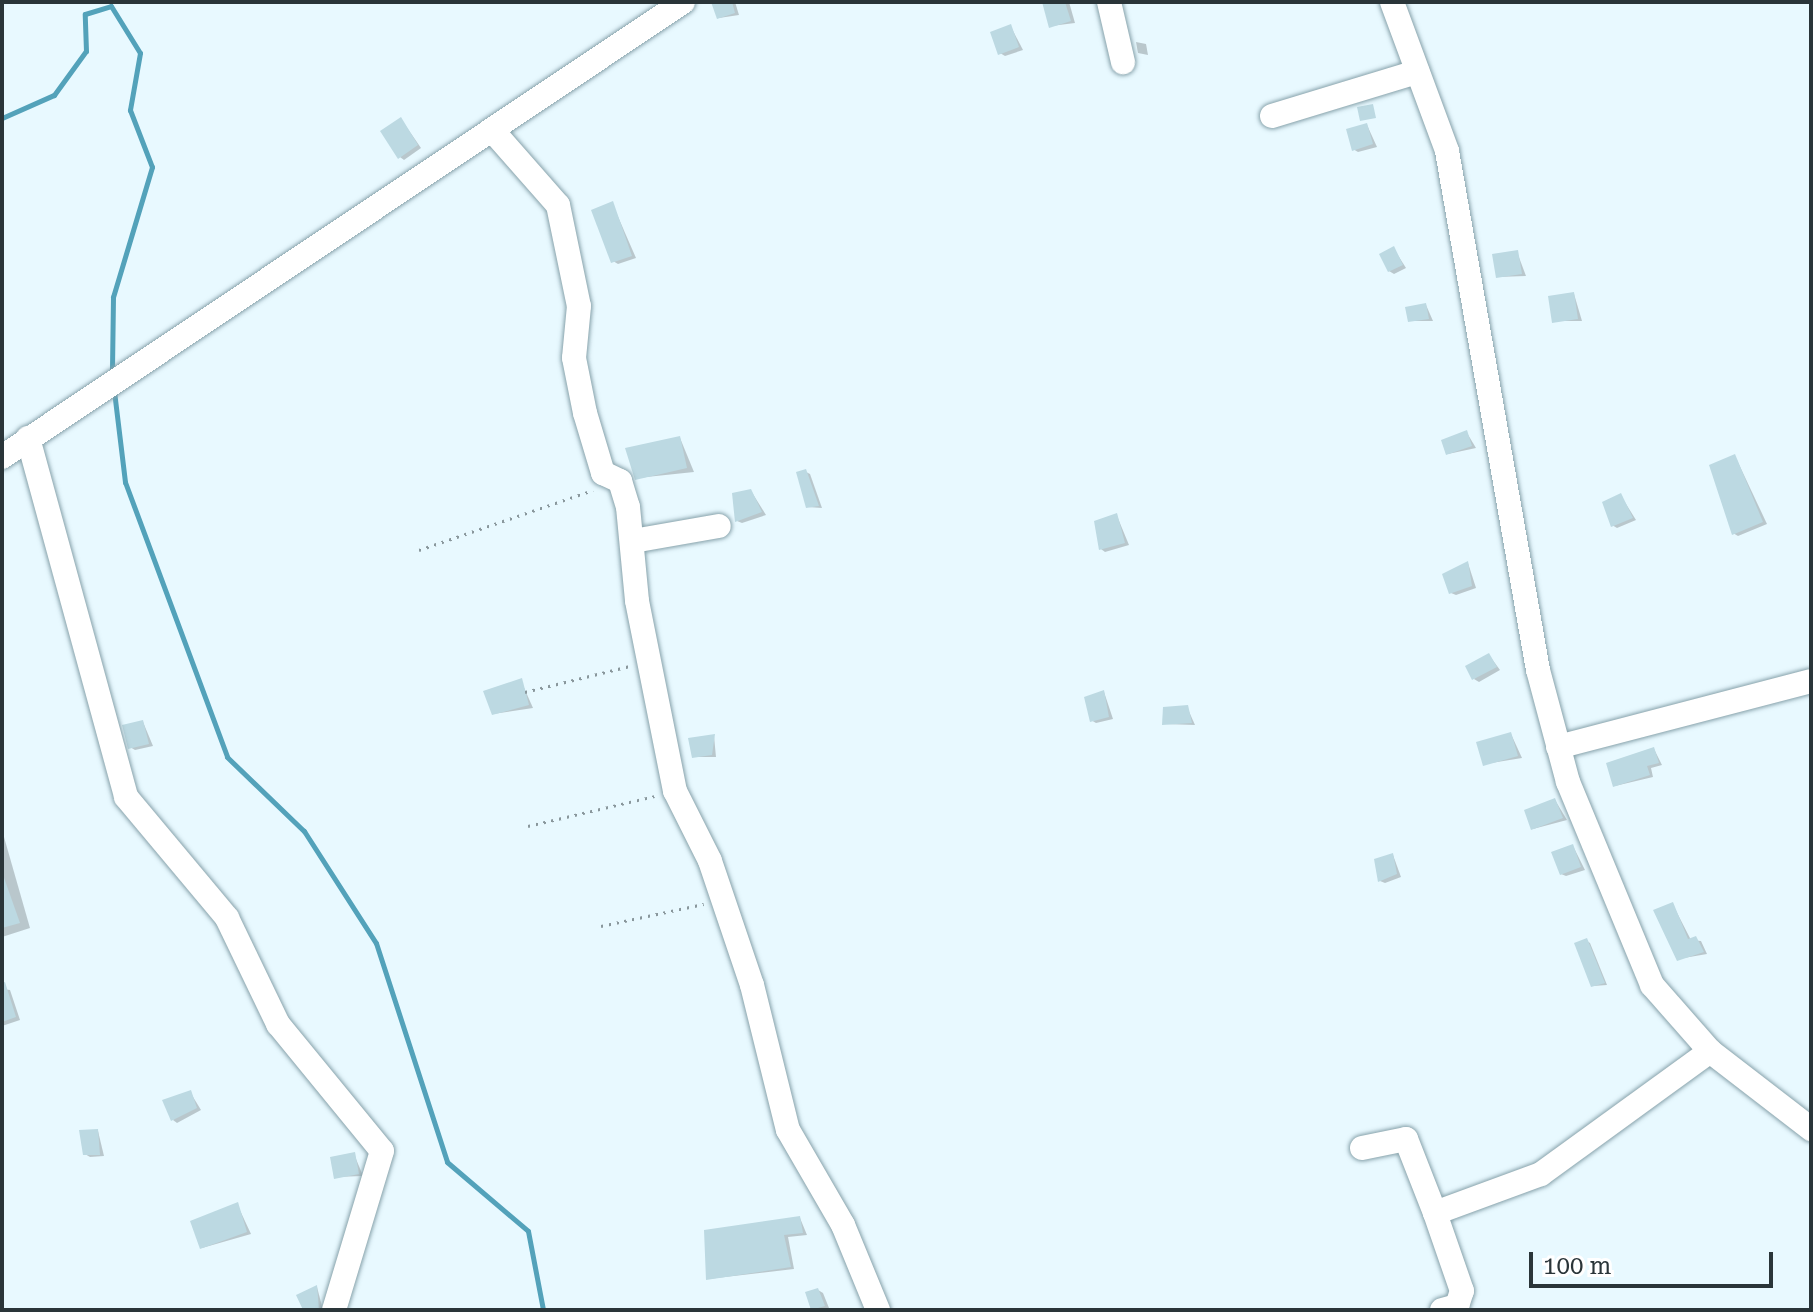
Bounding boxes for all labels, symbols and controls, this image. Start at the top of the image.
scale bar [1533,1236,1777,1286]
text: 100 m [1543,1252,1611,1280]

